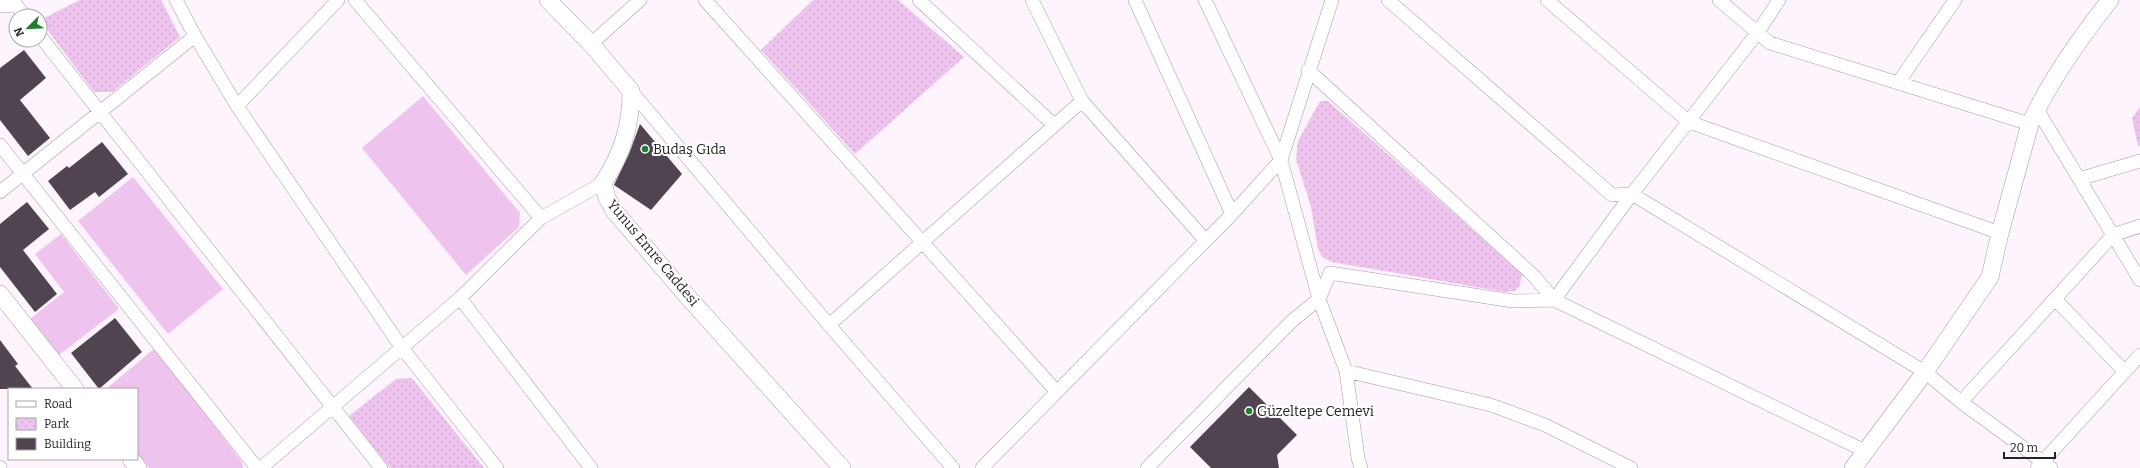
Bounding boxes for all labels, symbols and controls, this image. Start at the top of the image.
north arrow [8,8,48,48]
text: N [11,25,27,38]
place label: Budaş Gıda [653,141,727,158]
marker: Budaş Gıda [640,144,650,154]
street label: Yunus Emre Caddesi [603,196,703,310]
legend [8,388,138,460]
text: Road [44,397,72,411]
place label: Güzeltepe Cemevi [1257,403,1374,420]
marker: Güzeltepe Cemevi [1244,406,1254,416]
text: Park [44,417,70,431]
scale bar [2004,434,2055,460]
text: Building [44,437,91,451]
text: 20 m [2010,441,2039,455]

